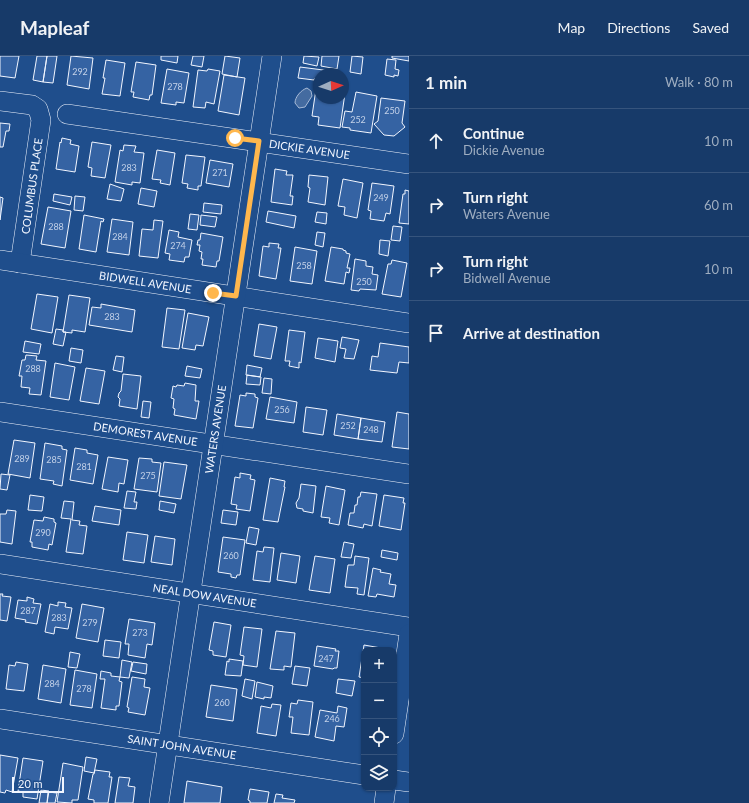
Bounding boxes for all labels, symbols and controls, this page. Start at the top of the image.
text: Mapleaf [20,16,89,39]
text: Map [558,19,585,36]
text: Directions [607,19,670,36]
text: Saved [692,19,729,36]
house number: 292 [72,66,88,77]
north arrow [313,68,349,104]
text: 1 min [425,72,467,93]
text: Walk · 80 m [665,74,733,90]
house number: 278 [167,81,183,92]
house number: 250 [384,105,400,116]
house number: 252 [350,114,366,125]
text: Continue [463,124,524,142]
route start [226,129,244,147]
icon: ahead [425,130,447,152]
text: 10 m [704,133,733,149]
street label: COLUMBUS PLACE [18,137,45,235]
street label: DICKIE AVENUE [268,137,351,161]
text: Dickie Avenue [463,142,545,158]
house number: 283 [121,162,137,173]
house number: 271 [212,167,228,178]
text: Turn right [463,188,528,206]
house number: 249 [373,192,389,203]
icon: right [425,194,447,216]
text: 60 m [704,197,733,213]
text: Waters Avenue [463,206,550,222]
house number: 288 [48,221,64,232]
house number: 284 [112,231,128,242]
house number: 274 [170,240,186,251]
text: Turn right [463,252,528,270]
icon: right [425,258,447,280]
house number: 258 [296,260,312,271]
text: 10 m [704,261,733,277]
street label: BIDWELL AVENUE [98,268,192,295]
text: Bidwell Avenue [463,270,551,286]
house number: 250 [356,276,372,287]
route end [204,284,222,302]
house number: 283 [104,311,120,322]
icon: arrive [425,322,447,344]
text: Arrive at destination [463,324,600,342]
house number: 288 [25,363,41,374]
street label: WATERS AVENUE [202,384,228,474]
house number: 256 [274,404,290,415]
street label: DEMOREST AVENUE [92,419,198,448]
house number: 252 [340,420,356,431]
house number: 248 [363,424,379,435]
house number: 289 [14,453,30,464]
house number: 285 [46,454,62,465]
house number: 281 [76,461,92,472]
house number: 275 [140,470,156,481]
house number: 290 [35,527,51,538]
house number: 260 [223,550,239,561]
street label: NEAL DOW AVENUE [152,581,257,609]
house number: 287 [20,605,36,616]
house number: 283 [51,612,67,623]
house number: 279 [82,617,98,628]
house number: 273 [132,627,148,638]
map controls [361,647,397,791]
button: + [361,647,397,683]
house number: 247 [318,653,334,664]
house number: 284 [44,678,60,689]
house number: 278 [76,683,92,694]
button: − [361,683,397,719]
house number: 260 [214,697,230,708]
house number: 246 [324,713,340,724]
button: locate [361,719,397,755]
street label: SAINT JOHN AVENUE [127,732,237,761]
button: layers [361,755,397,791]
scale bar [12,775,64,794]
text: 20 m [18,777,43,790]

